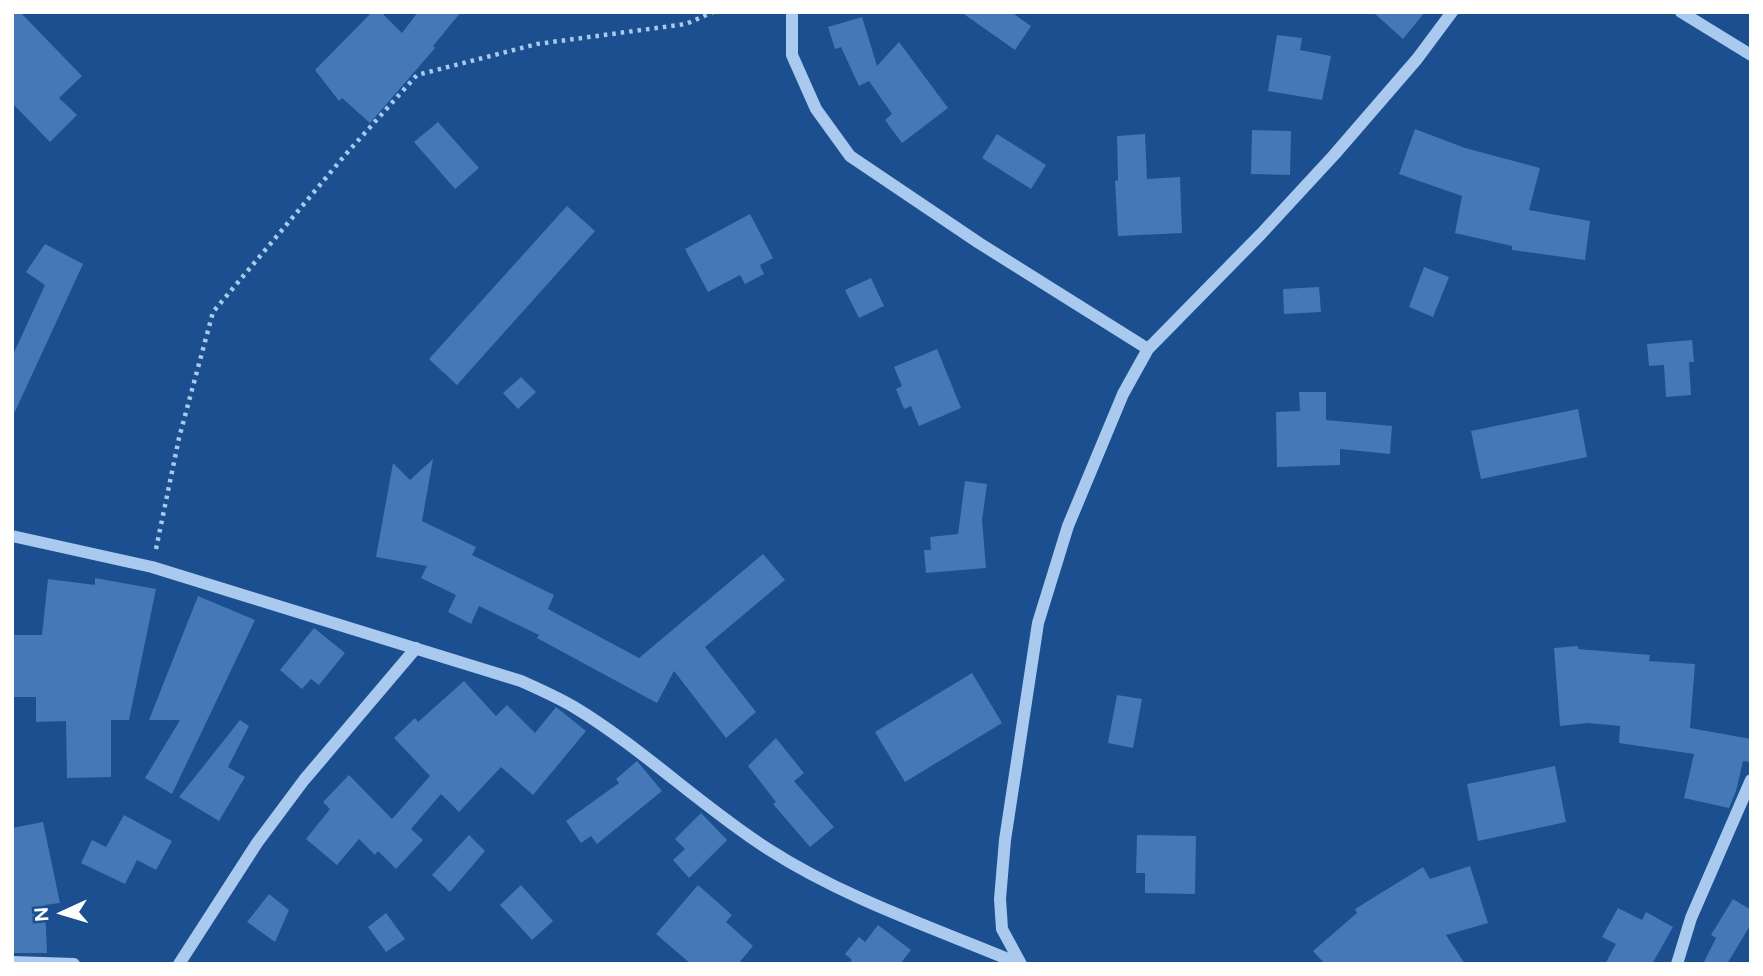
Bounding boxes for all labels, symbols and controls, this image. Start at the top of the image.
north arrow [28,878,98,948]
text: N [30,906,54,923]

